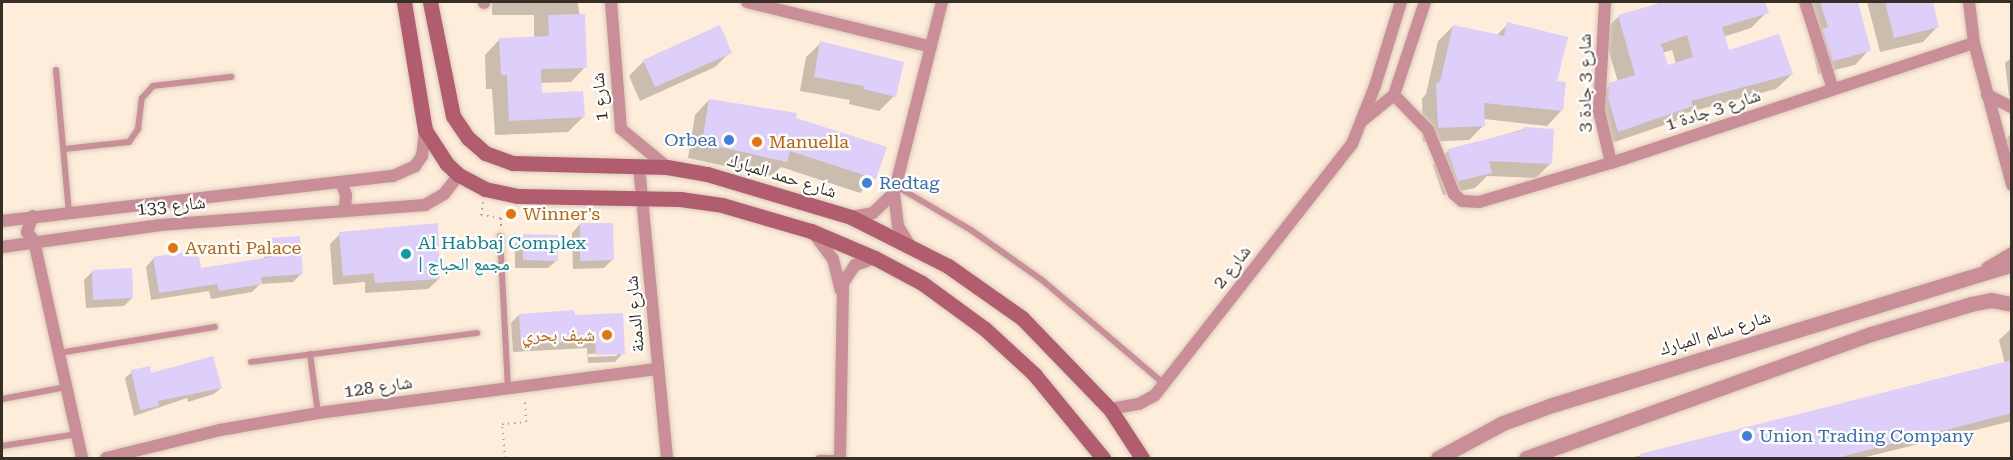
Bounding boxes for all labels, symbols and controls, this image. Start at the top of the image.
street label: شارع 3 جادة 3 [1574,34,1596,132]
street label: شارع 1 [587,72,613,122]
street label: شارع 3 جادة 1 [1663,84,1763,136]
place label: Orbea [664,129,717,151]
place label: Manuella [769,131,849,153]
marker: Orbea [722,133,736,147]
marker: Manuella [750,135,764,149]
street label: شارع حمد المبارك [725,149,839,203]
place label: Redtag [879,172,939,194]
marker: Redtag [860,176,874,190]
street label: شارع 133 [136,192,206,220]
place label: Winner's [523,203,600,225]
marker: Winner's [504,207,518,221]
place label: Al Habbaj Complex | مجمع الحباج [418,233,586,276]
place label: Avanti Palace [185,237,301,259]
marker: Avanti Palace [166,241,180,255]
street label: شارع 2 [1208,241,1256,293]
marker: Al Habbaj Complex | مجمع الحباج [399,247,413,261]
street label: شارع الدمنة [621,275,649,353]
street label: شارع سالم المبارك [1657,306,1773,360]
place label: شيف بحري [522,324,595,346]
marker: شيف بحري [600,328,614,342]
street label: شارع 128 [342,372,414,402]
place label: Union Trading Company [1759,425,1974,447]
marker: Union Trading Company [1740,429,1754,443]

